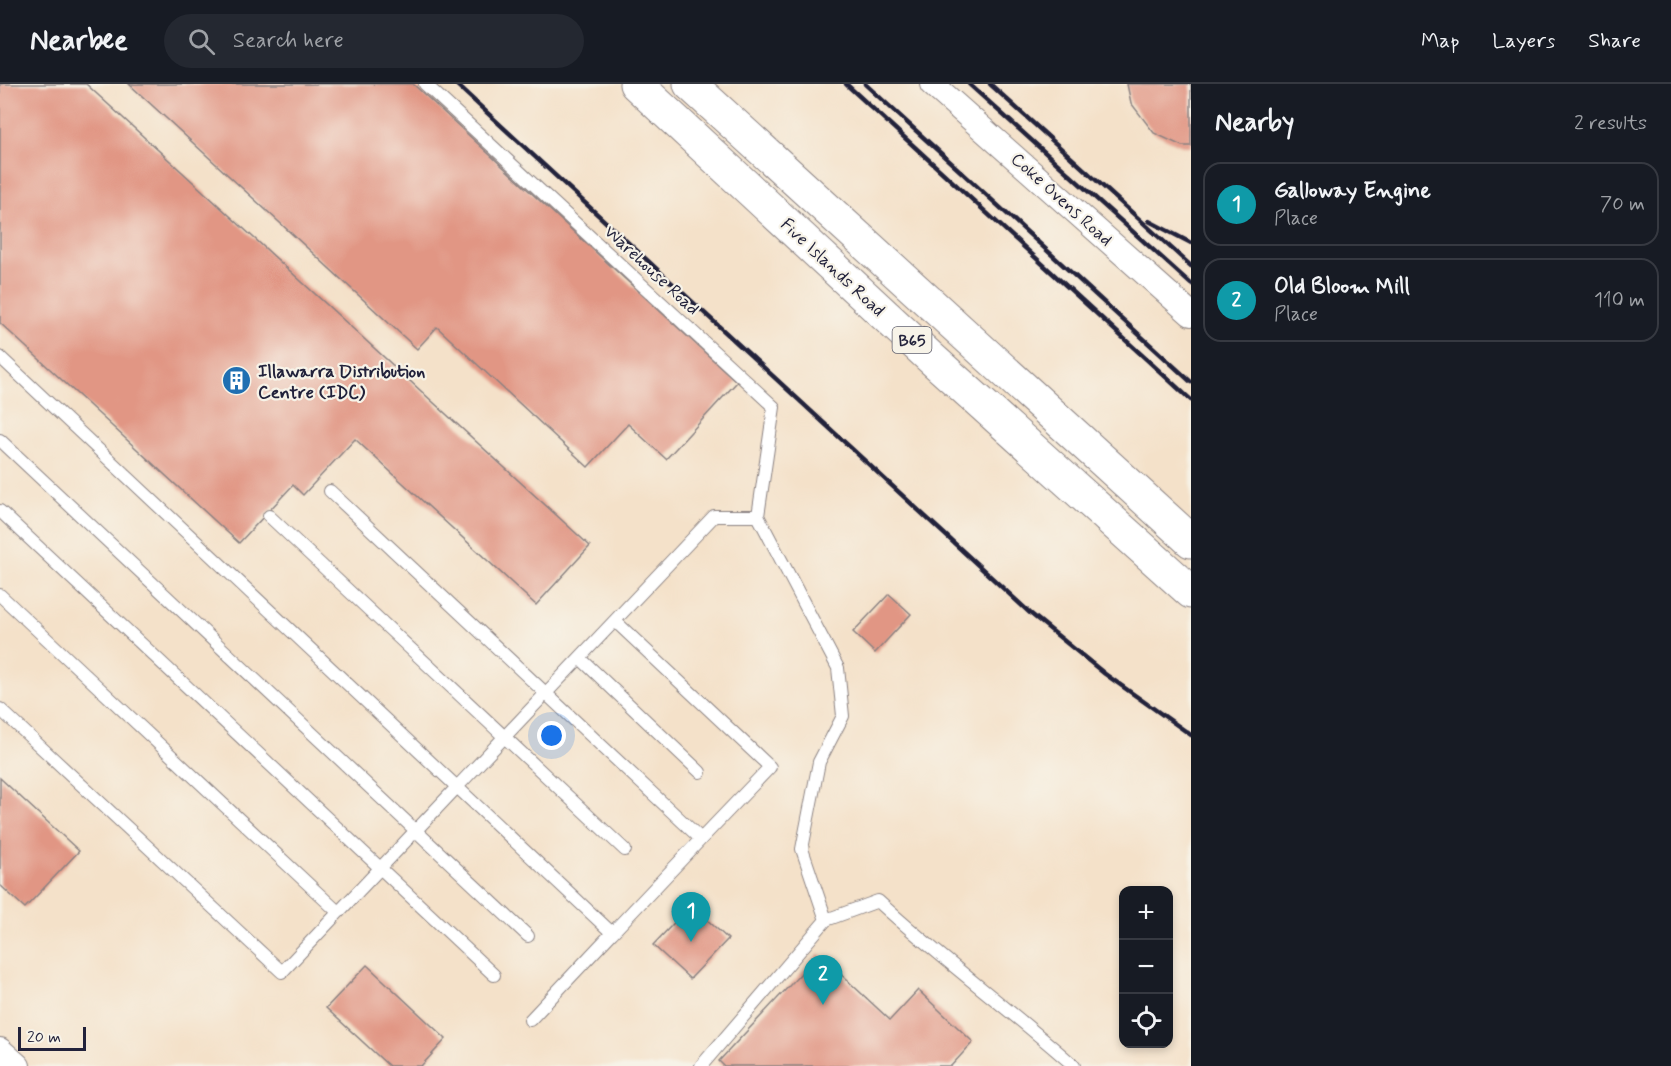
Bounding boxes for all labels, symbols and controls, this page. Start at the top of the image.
search box [164,14,584,68]
text: Nearbee [30,23,128,60]
icon: search [185,25,218,58]
text: Search here [233,27,344,55]
text: Map [1421,27,1459,55]
text: Layers [1492,27,1555,55]
text: Share [1588,27,1641,55]
text: Nearby [1215,106,1294,140]
text: 2 results [1574,110,1647,137]
street label: Coke Ovens Road [1005,148,1117,252]
text: Galloway Engine [1274,177,1431,205]
text: 1 [1232,191,1241,218]
text: 70 m [1600,191,1645,218]
text: Place [1274,205,1318,232]
street label: Five Islands Road [775,213,890,322]
street label: Warehouse Road [599,220,704,321]
text: Old Bloom Mill [1274,273,1410,301]
text: 2 [1232,287,1241,314]
text: 110 m [1594,287,1645,314]
text: Place [1274,301,1318,328]
road number: B65 [892,327,932,353]
place label: Illawarra Distribution Centre (IDC) [258,360,425,405]
building icon: Illawarra Distribution Centre (IDC) [221,365,253,397]
your location [537,721,566,750]
map controls [1119,886,1173,1048]
button: + [1119,886,1173,940]
pin: 1 [672,892,710,942]
button: − [1119,940,1173,994]
pin: 2 [804,956,842,1005]
button: locate [1119,994,1173,1048]
scale bar [18,1024,86,1052]
text: 20 m [27,1027,61,1048]

